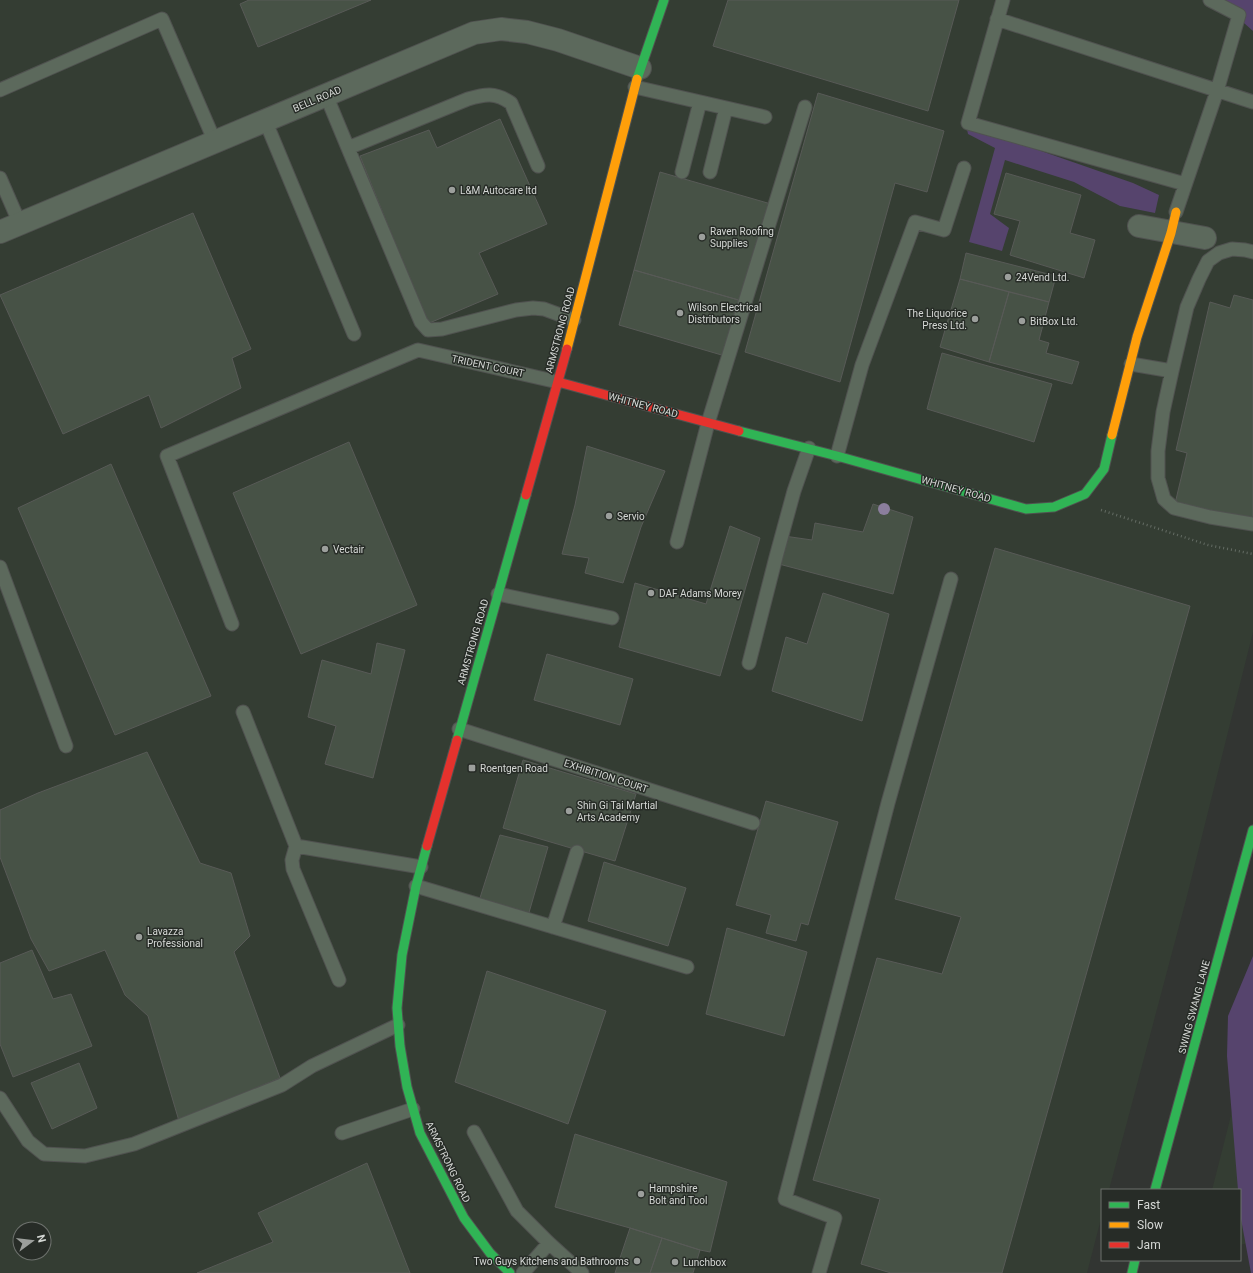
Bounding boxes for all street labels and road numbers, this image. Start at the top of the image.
street label: BELL ROAD [291,84,343,114]
street label: ARMSTRONG ROAD [543,286,577,374]
street label: TRIDENT COURT [451,353,525,379]
street label: WHITNEY ROAD [607,390,679,420]
street label: WHITNEY ROAD [920,474,992,504]
street label: ARMSTRONG ROAD [455,598,491,686]
street label: EXHIBITION COURT [563,757,649,795]
street label: SWING SWANG LANE [1176,959,1212,1055]
street label: ARMSTRONG ROAD [424,1120,472,1204]

